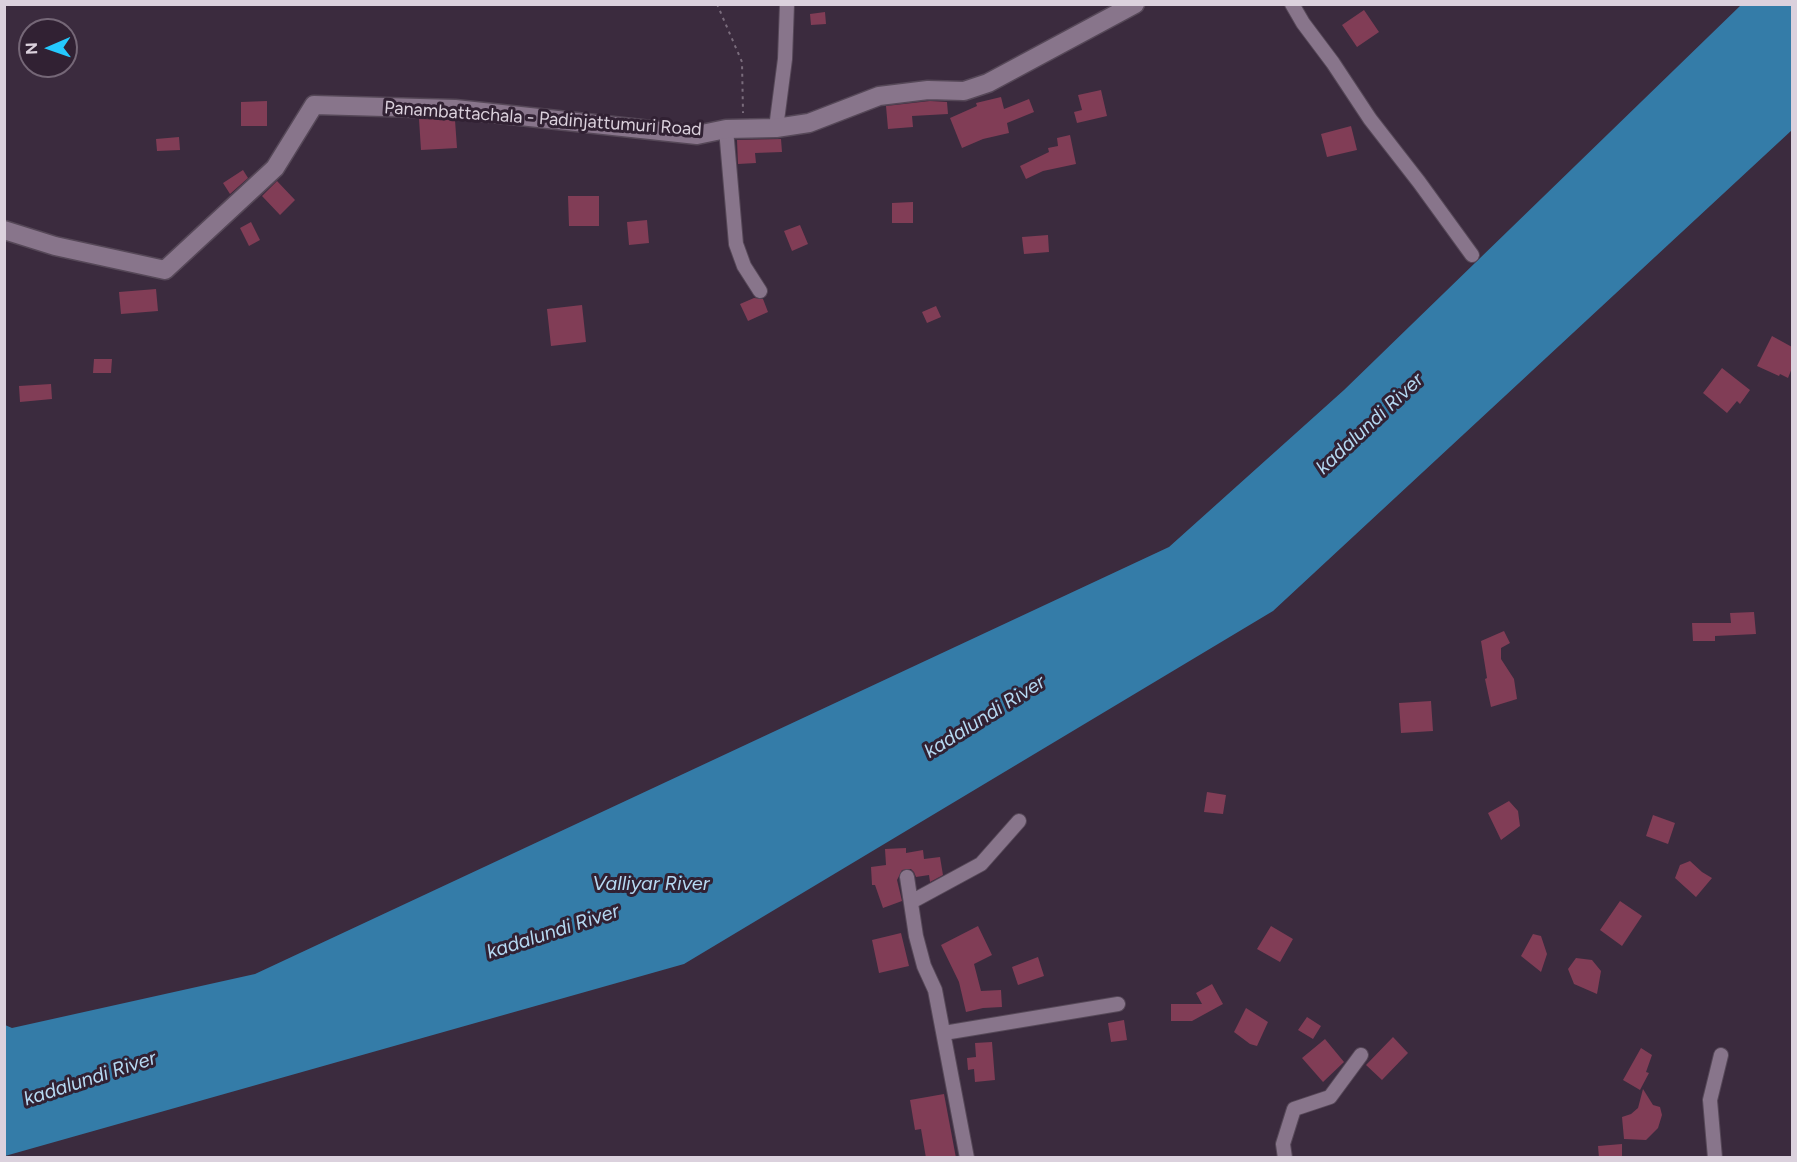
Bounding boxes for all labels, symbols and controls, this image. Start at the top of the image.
north arrow [18,18,78,78]
text: N [22,42,41,55]
street label: Panambattachala - Padinjattumuri Road [383,97,703,141]
water label: kadalundi River [1311,368,1429,480]
water label: kadalundi River [920,670,1050,764]
water label: Valliyar River [592,872,710,896]
water label: kadalundi River [484,899,622,965]
water label: kadalundi River [21,1046,159,1112]

